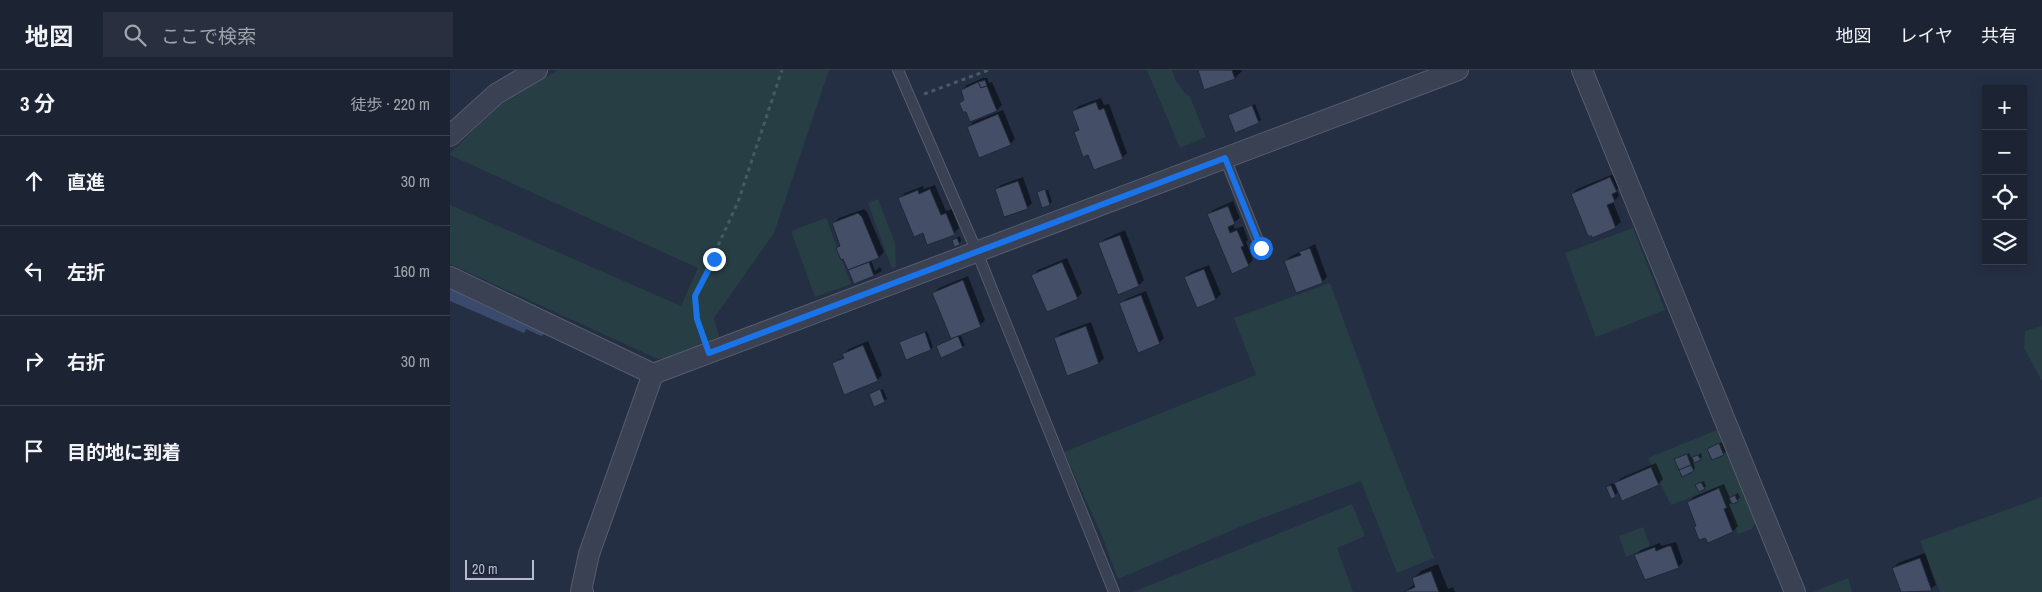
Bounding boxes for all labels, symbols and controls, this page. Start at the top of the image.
search box [103,12,453,57]
text: 地図 [25,20,73,52]
icon: search [121,21,149,49]
text: ここで検索 [161,23,256,49]
text: 地図 [1836,23,1872,48]
text: レイヤ [1900,23,1953,48]
text: 共有 [1981,23,2017,48]
map controls [1982,85,2027,265]
button: + [1982,85,2027,130]
text: 3 分 [20,89,55,118]
text: 徒歩 · 220 m [351,93,430,115]
button: − [1982,130,2027,175]
icon: ahead [20,167,48,195]
text: 直進 [67,169,105,195]
text: 30 m [401,170,430,192]
button: locate [1982,175,2027,220]
button: layers [1982,220,2027,265]
route start [1250,237,1273,260]
route end [703,248,726,271]
icon: left [20,257,48,285]
text: 左折 [67,259,105,285]
text: 160 m [394,260,430,282]
icon: right [20,347,48,375]
text: 右折 [67,349,105,375]
text: 30 m [401,350,430,372]
icon: arrive [20,437,48,465]
text: 目的地に到着 [67,439,181,465]
scale bar [465,557,534,580]
text: 20 m [472,560,498,578]

